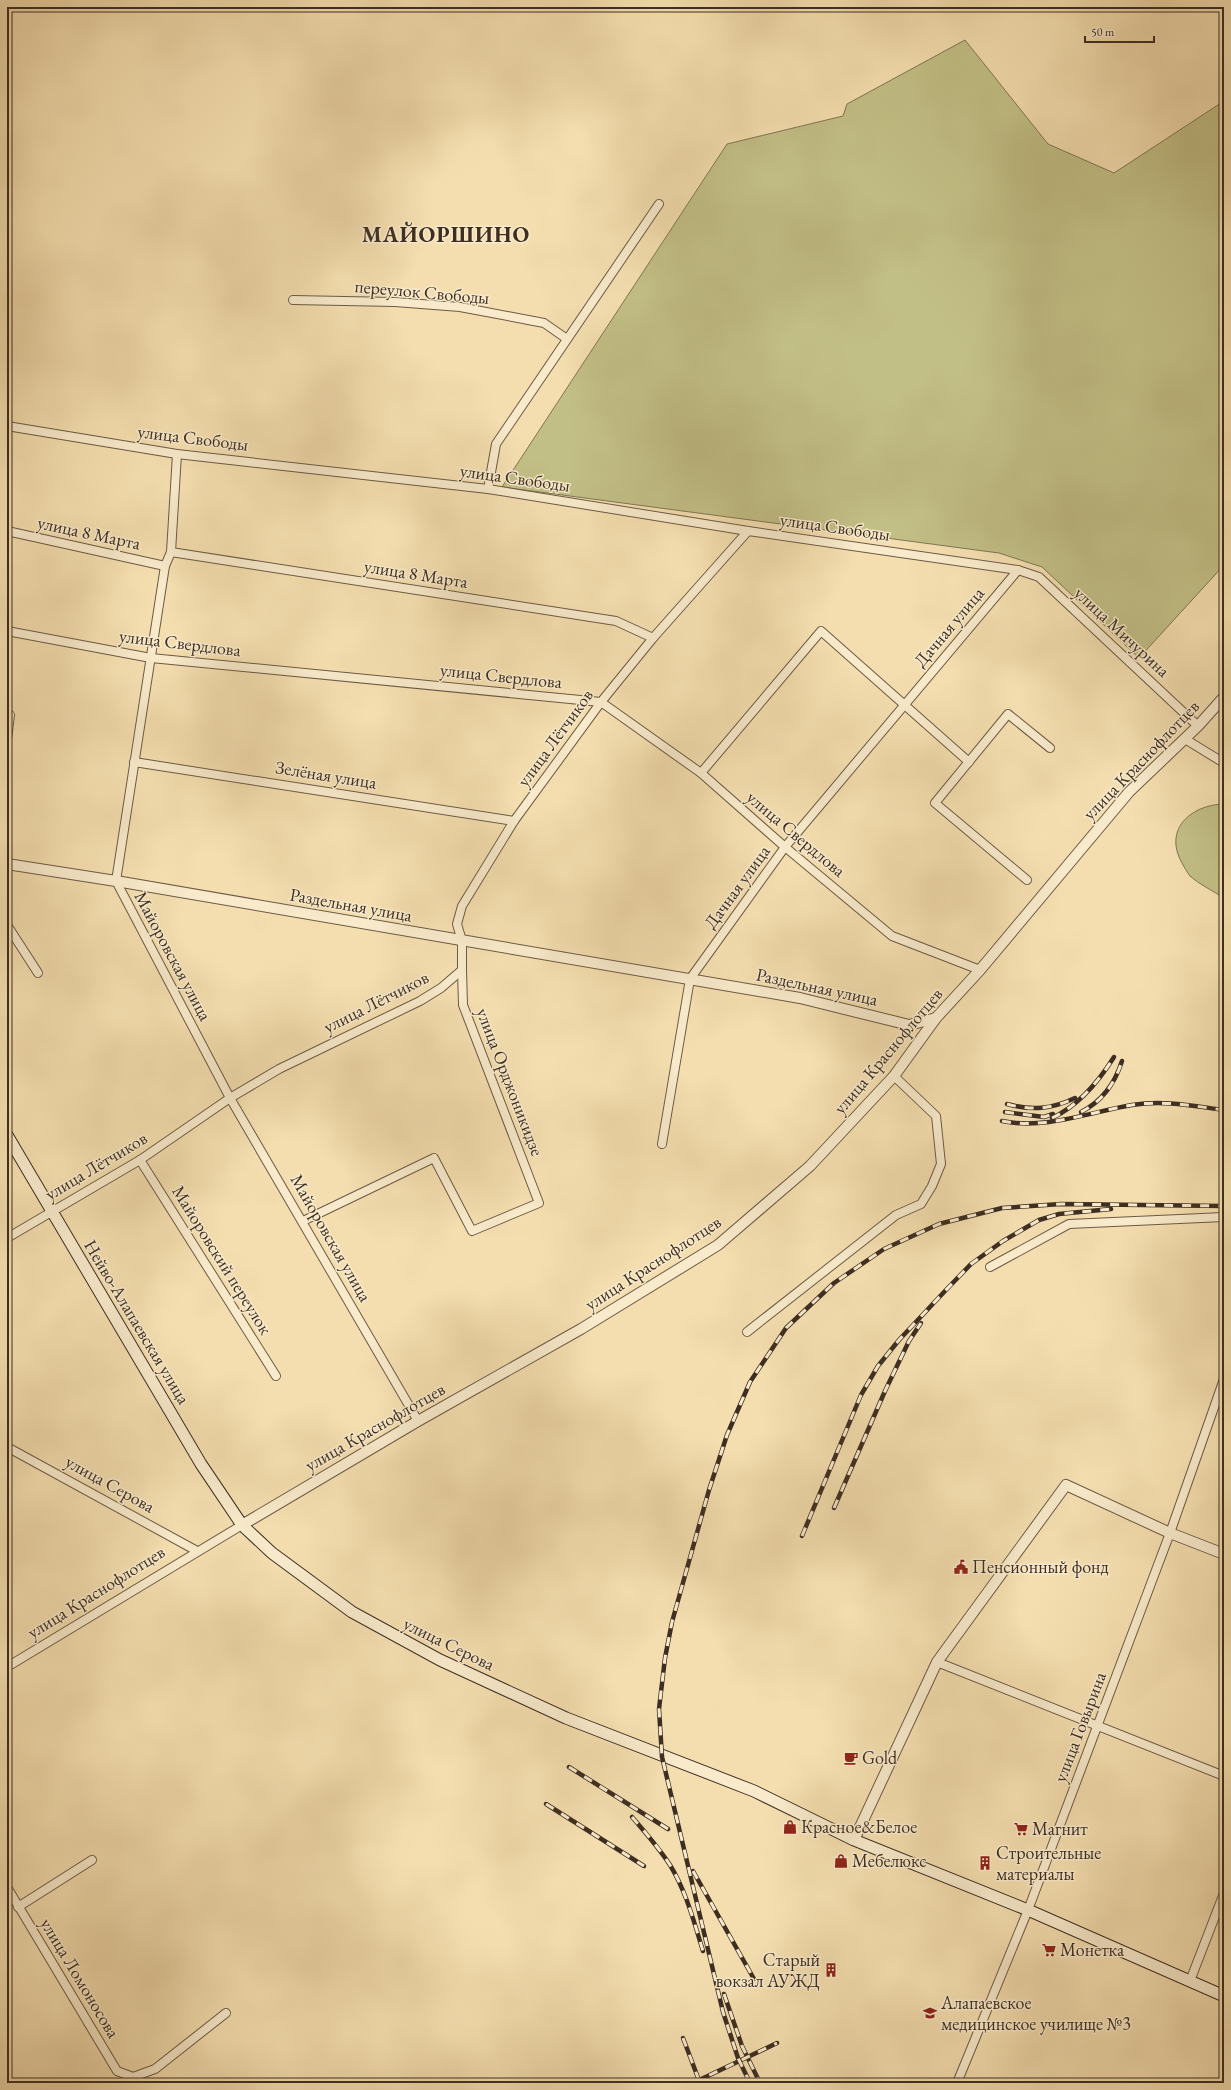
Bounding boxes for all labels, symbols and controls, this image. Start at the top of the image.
scale bar [1085,18,1154,44]
text: 50 m [1091,24,1115,40]
district label: МАЙОРШИНО [362,220,530,249]
street label: переулок Свободы [354,274,490,309]
street label: улица Свободы [137,419,250,456]
street label: улица Свободы [458,458,572,497]
street label: улица Свободы [778,507,892,546]
street label: улица 8 Марта [35,510,144,555]
street label: улица 8 Марта [363,554,470,593]
street label: Дачная улица [908,581,989,672]
street label: улица Мичурина [1070,581,1176,682]
street label: улица Свердлова [118,624,243,661]
street label: улица Свердлова [439,658,564,693]
street label: улица Лётчиков [511,684,598,791]
street label: улица Краснофлотцев [1078,695,1204,824]
street label: Зелёная улица [274,755,379,794]
street label: улица Свердлова [742,785,851,882]
street label: Дачная улица [699,840,775,933]
street label: Раздельная улица [288,882,415,927]
street label: Майоровская улица [130,887,218,1025]
street label: Раздельная улица [754,962,881,1011]
street label: улица Лётчиков [319,965,433,1038]
street label: улица Краснофлотцев [828,983,947,1119]
street label: улица Орджоникидзе [472,1005,549,1159]
street label: улица Лётчиков [40,1126,151,1205]
street label: Майоровская улица [286,1170,378,1306]
street label: Майоровский переулок [167,1181,278,1339]
street label: улица Краснофлотцев [580,1210,726,1315]
street label: Нейво-Алапаевская улица [79,1235,196,1409]
street label: улица Краснофлотцев [301,1377,449,1476]
street label: улица Серова [62,1450,160,1518]
street label: улица Краснофлотцев [23,1540,169,1643]
place label: Пенсионный фонд [972,1555,1109,1578]
public building icon: Пенсионный фонд [953,1559,969,1575]
street label: улица Серова [400,1612,499,1676]
street label: улица Говырина [1048,1668,1111,1785]
place label: Gold [862,1746,898,1769]
cafe icon: Gold [843,1750,859,1766]
place label: Красное&Белое [801,1815,917,1838]
place label: Магнит [1032,1817,1088,1840]
shop icon: Красное&Белое [782,1819,798,1835]
supermarket icon: Магнит [1013,1821,1029,1837]
place label: Строительные материалы [996,1841,1101,1885]
place label: Мебелюкс [852,1849,927,1872]
shop icon: Мебелюкс [833,1853,849,1869]
building icon: Строительные материалы [977,1855,993,1871]
street label: улица Ломоносова [35,1913,126,2043]
place label: Монетка [1060,1938,1125,1961]
supermarket icon: Монетка [1041,1942,1057,1958]
place label: Старый вокзал АУЖД [716,1948,820,1992]
building icon: Старый вокзал АУЖД [823,1962,839,1978]
place label: Алапаевское медицинское училище №3 [940,1991,1131,2035]
school or university icon: Алапаевское медицинское училище №3 [922,2005,938,2021]

